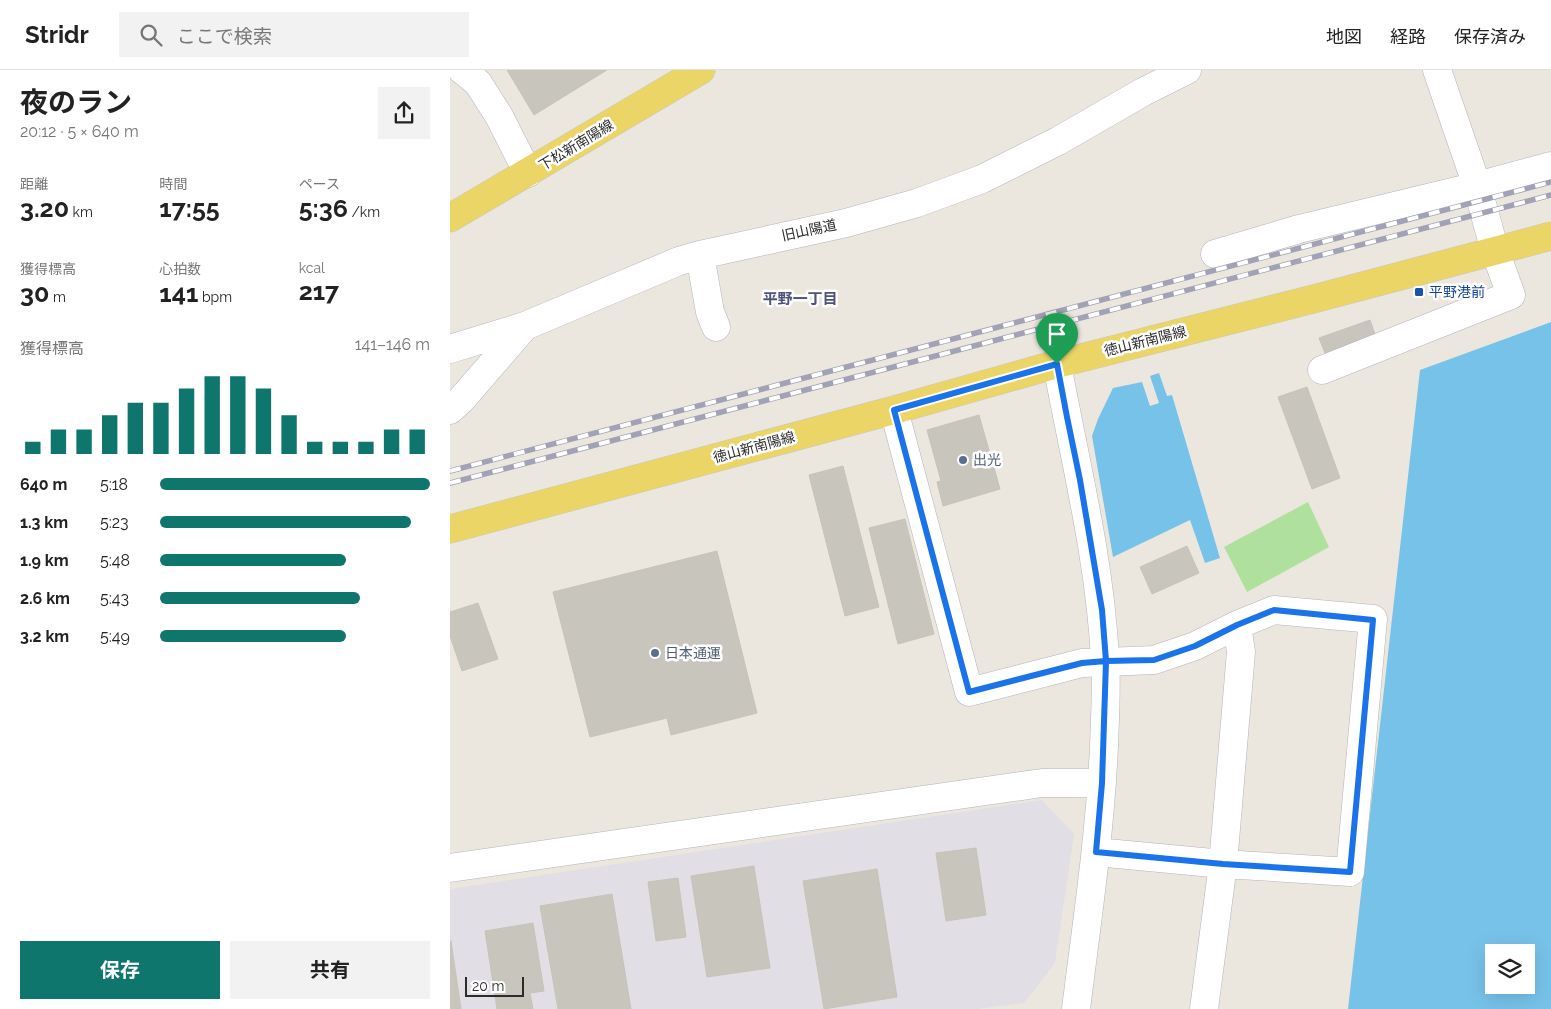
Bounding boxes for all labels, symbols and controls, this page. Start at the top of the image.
search box [119,12,469,57]
text: Stridr [25,20,89,49]
icon: search [137,21,165,49]
text: ここで検索 [177,25,272,47]
text: 地図 [1326,26,1362,47]
text: 経路 [1390,26,1426,47]
text: 保存済み [1454,26,1526,47]
text: 夜のラン [20,86,132,119]
button: share [378,87,430,139]
street label: 下松新南陽線 [536,117,616,173]
text: 20:12 · 5 × 640 m [20,122,139,141]
text: 距離 [20,176,48,192]
text: 時間 [159,176,187,192]
text: ペース [299,176,340,192]
text: 3.20 [20,193,69,223]
text: 17:55 [159,193,220,223]
text: 5:36 [299,193,348,223]
text: km [69,204,93,220]
text: /km [348,204,380,220]
street label: 旧山陽道 [780,216,838,244]
text: kcal [299,260,325,276]
text: 獲得標高 [20,261,76,277]
text: 心拍数 [159,261,201,277]
text: 217 [299,276,339,306]
text: 30 [20,278,49,308]
text: 141 [159,278,198,308]
place label: 平野港前 [1429,284,1485,300]
marker: 平野港前 [1413,286,1425,298]
text: m [49,289,66,305]
text: bpm [198,289,232,305]
district label: 平野一丁目 [762,290,838,308]
pin [1036,313,1078,364]
icon: arrive [1043,320,1071,348]
street label: 徳山新南陽線 [1102,323,1188,359]
text: 141–146 m [355,335,430,354]
text: 獲得標高 [20,339,84,358]
street label: 徳山新南陽線 [711,428,797,466]
place label: 出光 [973,452,1001,468]
marker: 出光 [957,454,969,466]
text: 640 m [20,475,67,494]
text: 5:18 [100,475,128,494]
text: 1.3 km [20,513,68,532]
text: 5:23 [100,513,129,532]
text: 1.9 km [20,551,69,570]
text: 5:48 [100,551,130,570]
text: 2.6 km [20,589,70,608]
text: 5:43 [100,589,129,608]
text: 3.2 km [20,627,69,646]
text: 5:49 [100,627,130,646]
place label: 日本通運 [665,645,721,661]
marker: 日本通運 [649,647,661,659]
button: 保存 [20,941,220,999]
button: 共有 [230,941,430,999]
map controls [1485,944,1535,994]
button: layers [1485,944,1535,994]
scale bar [465,974,524,997]
text: 20 m [472,978,504,994]

